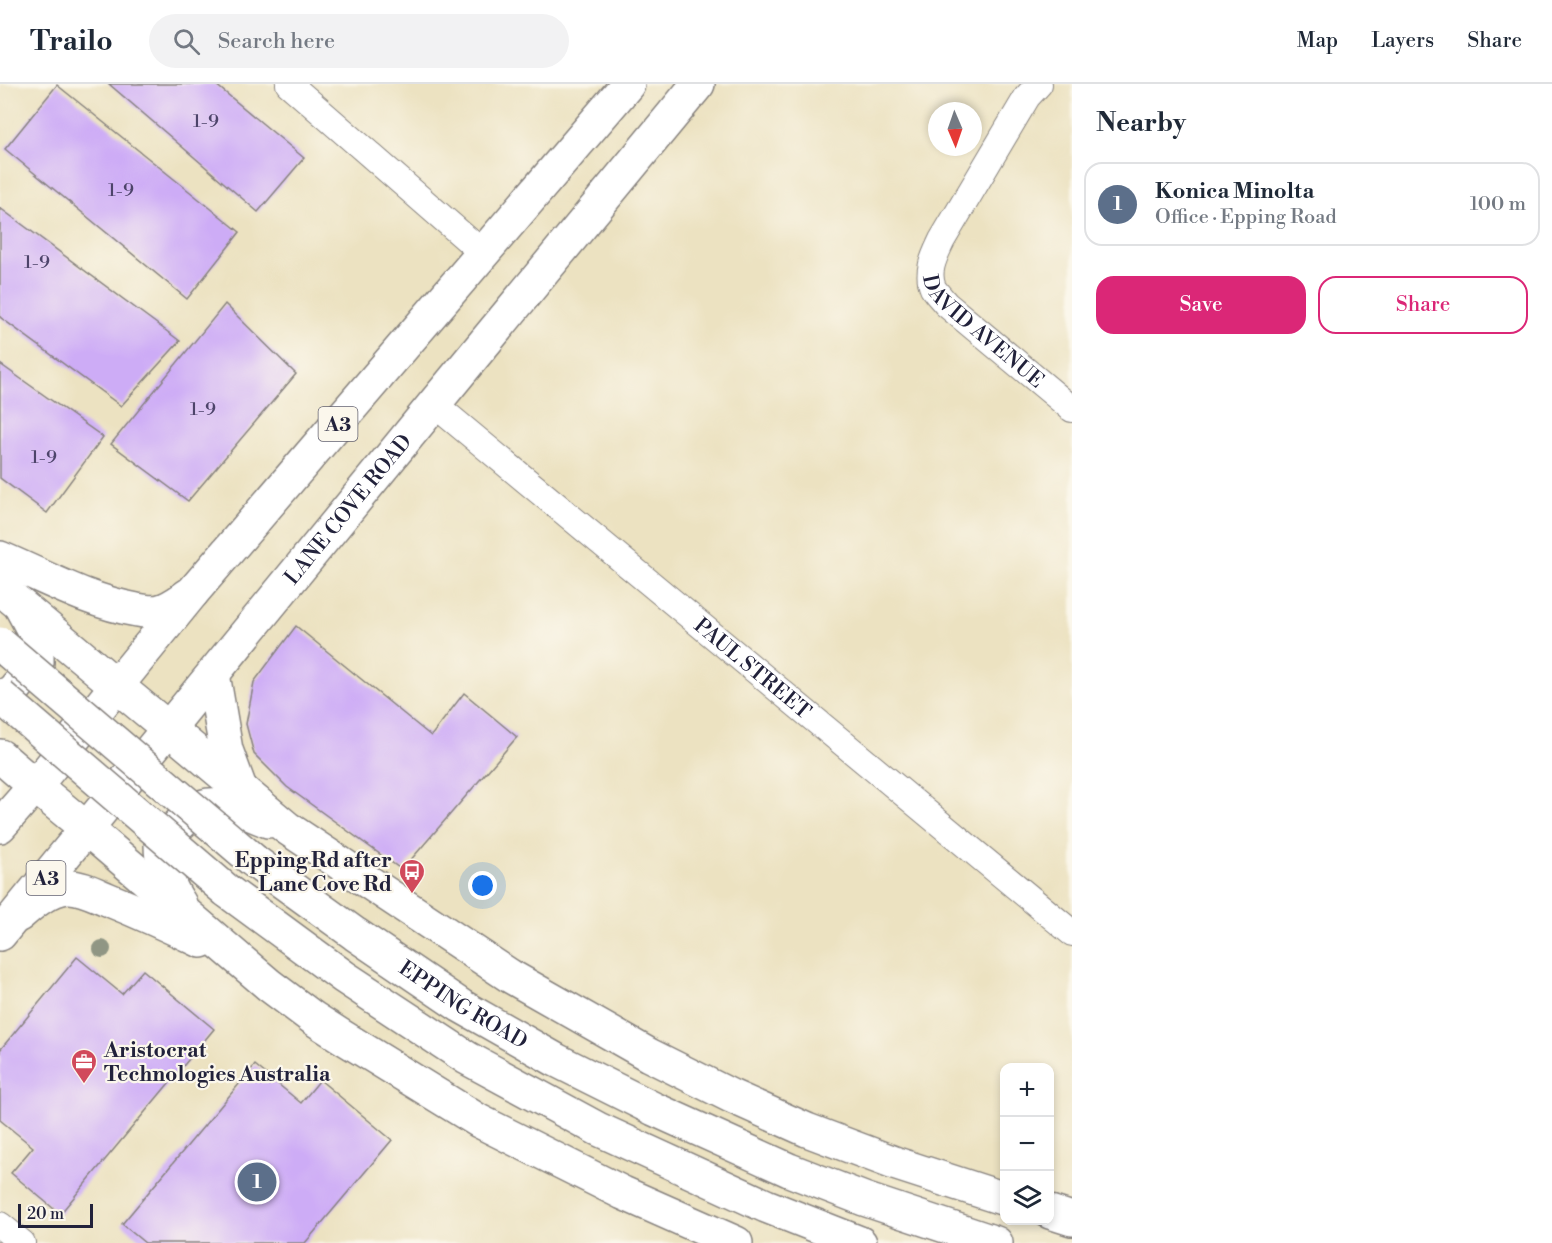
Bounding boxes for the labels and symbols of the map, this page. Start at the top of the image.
north arrow [928,102,982,156]
house number: 1-9 [193,110,219,133]
house number: 1-9 [108,179,134,202]
house number: 1-9 [24,251,50,274]
street label: DAVID AVENUE [916,272,1049,394]
house number: 1-9 [190,398,216,421]
road number: A3 [318,407,358,441]
street label: LANE COVE ROAD [279,429,418,591]
house number: 1-9 [31,446,57,469]
street label: PAUL STREET [688,613,816,725]
place label: Epping Rd after Lane Cove Rd [235,848,392,898]
bus stop icon: Epping Rd after Lane Cove Rd [397,857,427,895]
road number: A3 [26,861,66,895]
your location [468,871,497,900]
street label: EPPING ROAD [393,956,532,1055]
place label: Aristocrat Technologies Australia [103,1038,331,1088]
office icon: Aristocrat Technologies Australia [69,1047,99,1085]
pin: 1 [238,1160,276,1204]
scale bar [18,1201,93,1228]

